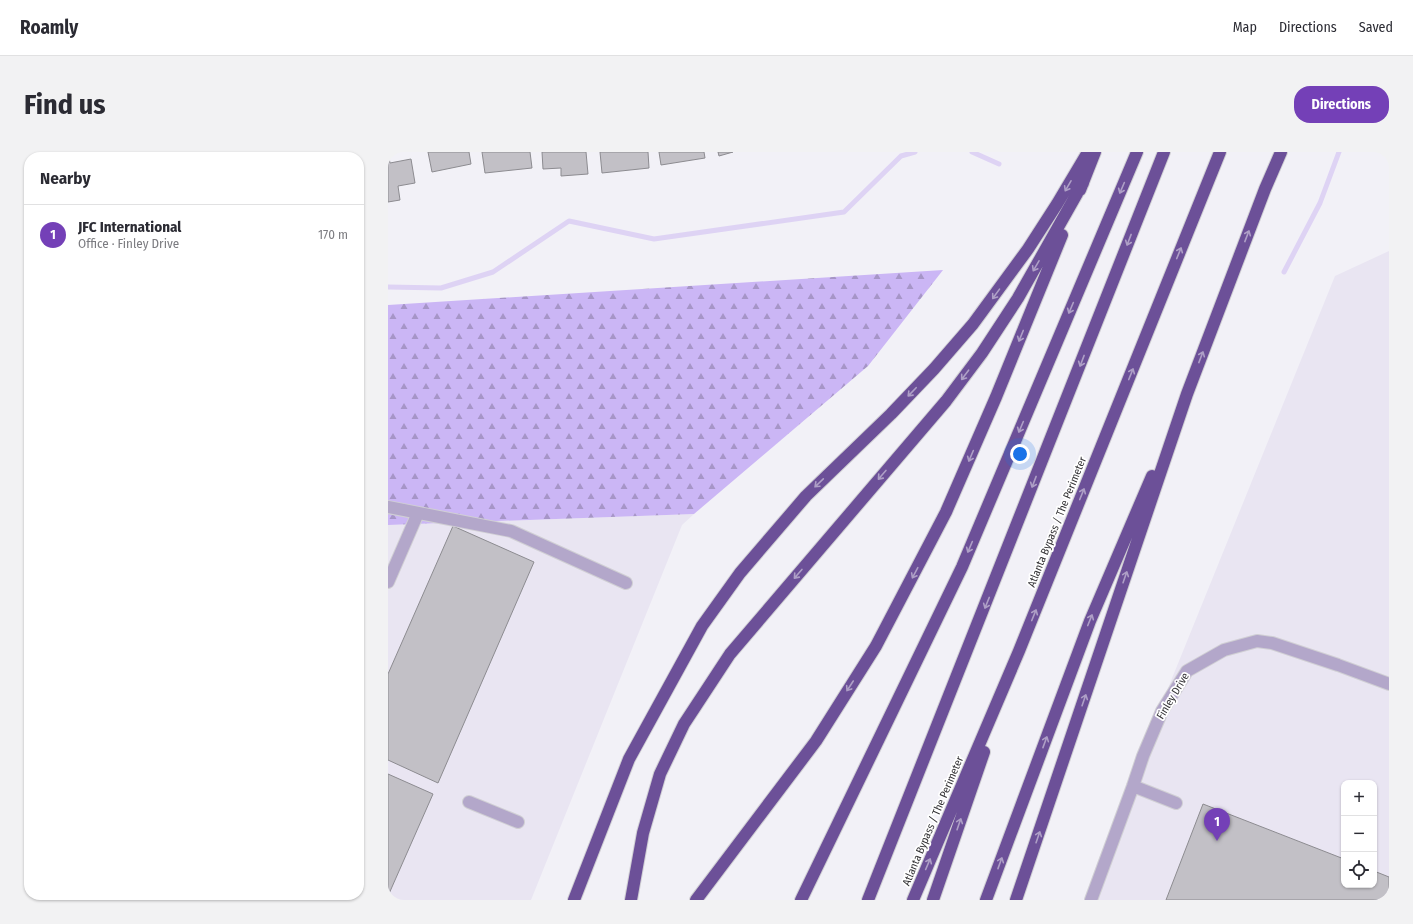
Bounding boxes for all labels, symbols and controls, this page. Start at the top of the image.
text: Roamly [20,16,78,39]
text: Map [1233,19,1257,36]
text: Directions [1279,19,1337,36]
text: Saved [1359,19,1393,36]
button: Directions [1294,86,1389,123]
text: Find us [24,88,106,121]
text: Nearby [40,168,91,189]
one-way arrow [1064,180,1072,191]
one-way arrow [1118,181,1125,193]
text: JFC International [78,218,181,236]
text: 1 [50,227,56,242]
text: 170 m [318,227,348,242]
one-way arrow [1244,230,1252,242]
one-way arrow [1125,234,1133,246]
text: Office · Finley Drive [78,236,179,251]
one-way arrow [1176,248,1184,260]
one-way arrow [1032,260,1040,272]
one-way arrow [992,288,1000,299]
one-way arrow [1067,301,1075,313]
one-way arrow [1016,330,1024,342]
one-way arrow [1198,352,1206,364]
one-way arrow [1077,355,1085,367]
one-way arrow [1128,368,1135,380]
one-way arrow [961,369,969,380]
one-way arrow [907,387,916,397]
one-way arrow [1016,421,1024,433]
your location [1010,444,1030,464]
one-way arrow [967,450,974,462]
street label: Atlanta Bypass / The Perimeter [1025,455,1089,589]
one-way arrow [878,470,887,480]
one-way arrow [1030,476,1038,488]
one-way arrow [814,479,824,488]
one-way arrow [1079,489,1087,501]
one-way arrow [966,541,974,553]
one-way arrow [910,567,918,579]
one-way arrow [793,569,802,579]
one-way arrow [1122,571,1130,583]
one-way arrow [982,597,990,609]
one-way arrow [1031,609,1038,621]
one-way arrow [1087,614,1095,626]
street label: Finley Drive [1154,670,1192,722]
one-way arrow [846,680,854,692]
one-way arrow [1080,694,1088,706]
one-way arrow [1042,735,1049,748]
street label: Atlanta Bypass / The Perimeter [900,754,966,888]
map controls [1341,780,1377,888]
button: + [1341,780,1377,816]
pin: 1 [1204,808,1230,841]
button: − [1341,816,1377,852]
one-way arrow [956,818,964,830]
one-way arrow [1034,831,1042,843]
button: locate [1341,852,1377,888]
one-way arrow [996,858,1004,870]
one-way arrow [925,859,933,871]

